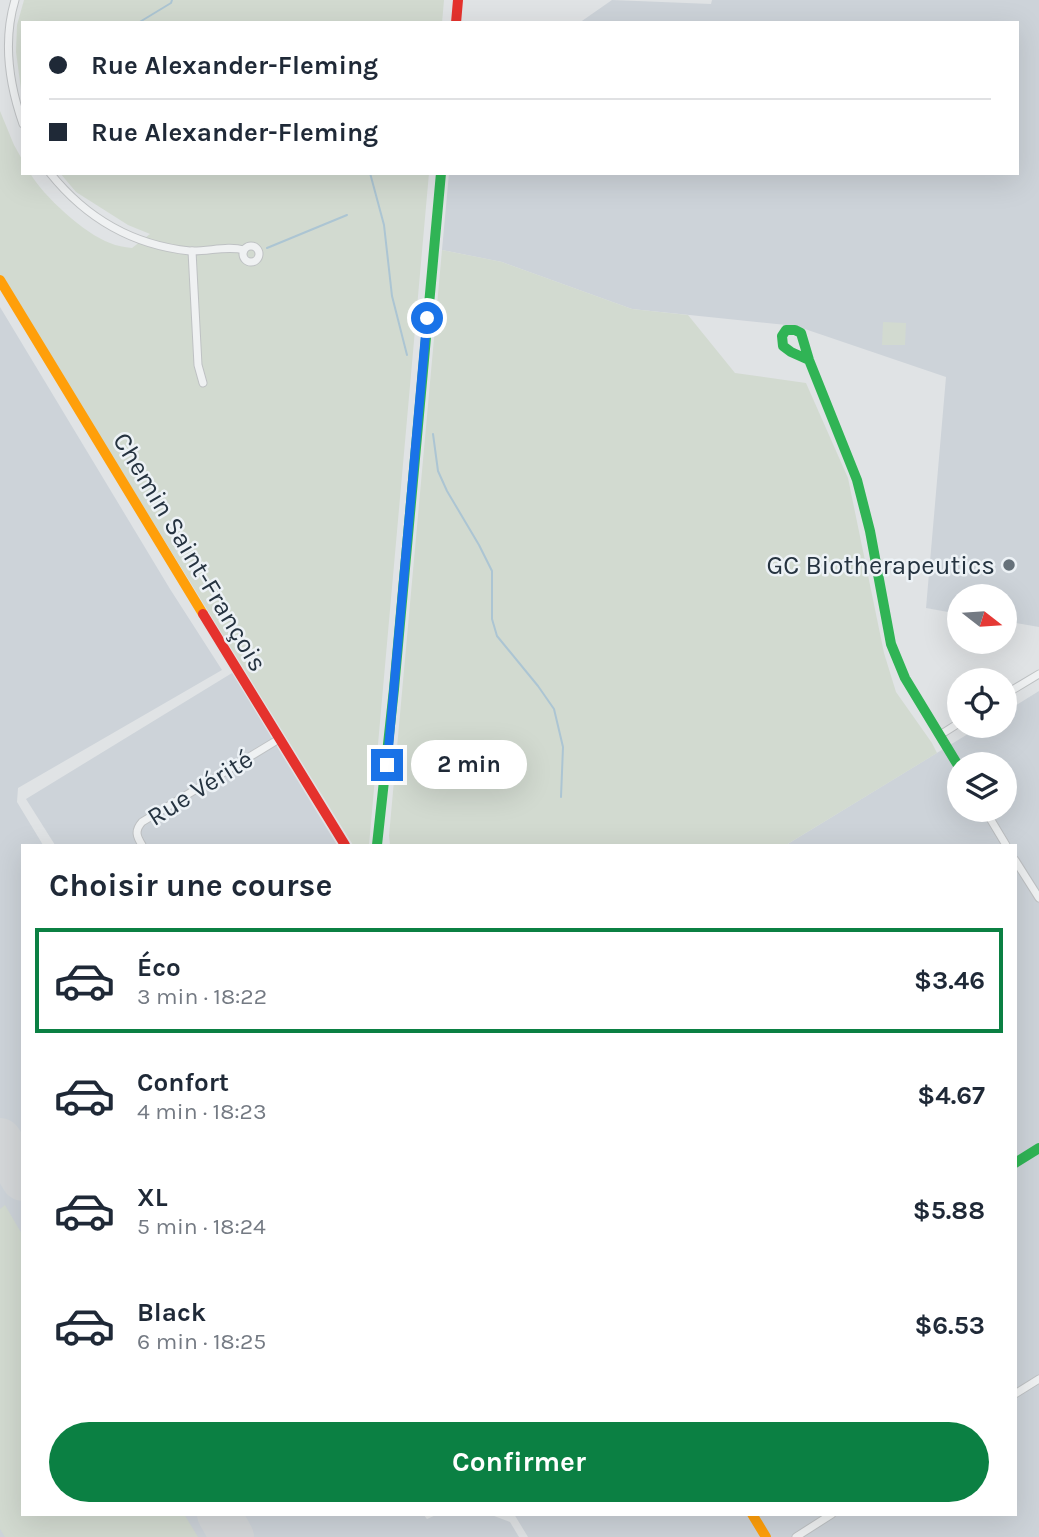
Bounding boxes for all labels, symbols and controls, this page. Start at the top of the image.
text: Rue Alexander-Fleming [91,50,378,81]
text: Rue Alexander-Fleming [91,117,378,148]
route start [411,302,443,334]
street label: Chemin Saint-François [106,427,274,677]
place label: GC Biotherapeutics [767,550,995,581]
marker: GC Biotherapeutics [1001,557,1017,573]
north arrow [947,584,1017,654]
map controls [947,584,1017,822]
button: locate [947,668,1017,738]
callout: 2 min [412,740,527,790]
street label: Rue Vérité [141,743,259,833]
route end [371,749,403,781]
text: 2 min [437,751,501,778]
button: layers [947,752,1017,822]
text: Choisir une course [49,867,332,904]
icon: car [53,949,116,1012]
text: Éco [137,952,181,983]
text: $3.46 [914,965,985,996]
text: 3 min · 18:22 [137,983,267,1010]
icon: car [53,1064,116,1127]
text: Confort [137,1067,229,1098]
text: $4.67 [917,1080,985,1111]
text: 4 min · 18:23 [137,1098,267,1125]
icon: car [53,1179,116,1242]
text: XL [137,1182,168,1213]
text: $5.88 [913,1195,985,1226]
text: 5 min · 18:24 [137,1213,266,1240]
icon: car [53,1294,116,1357]
text: Black [137,1297,206,1328]
text: $6.53 [914,1310,985,1341]
text: 6 min · 18:25 [137,1328,266,1355]
button: Confirmer [49,1422,989,1502]

